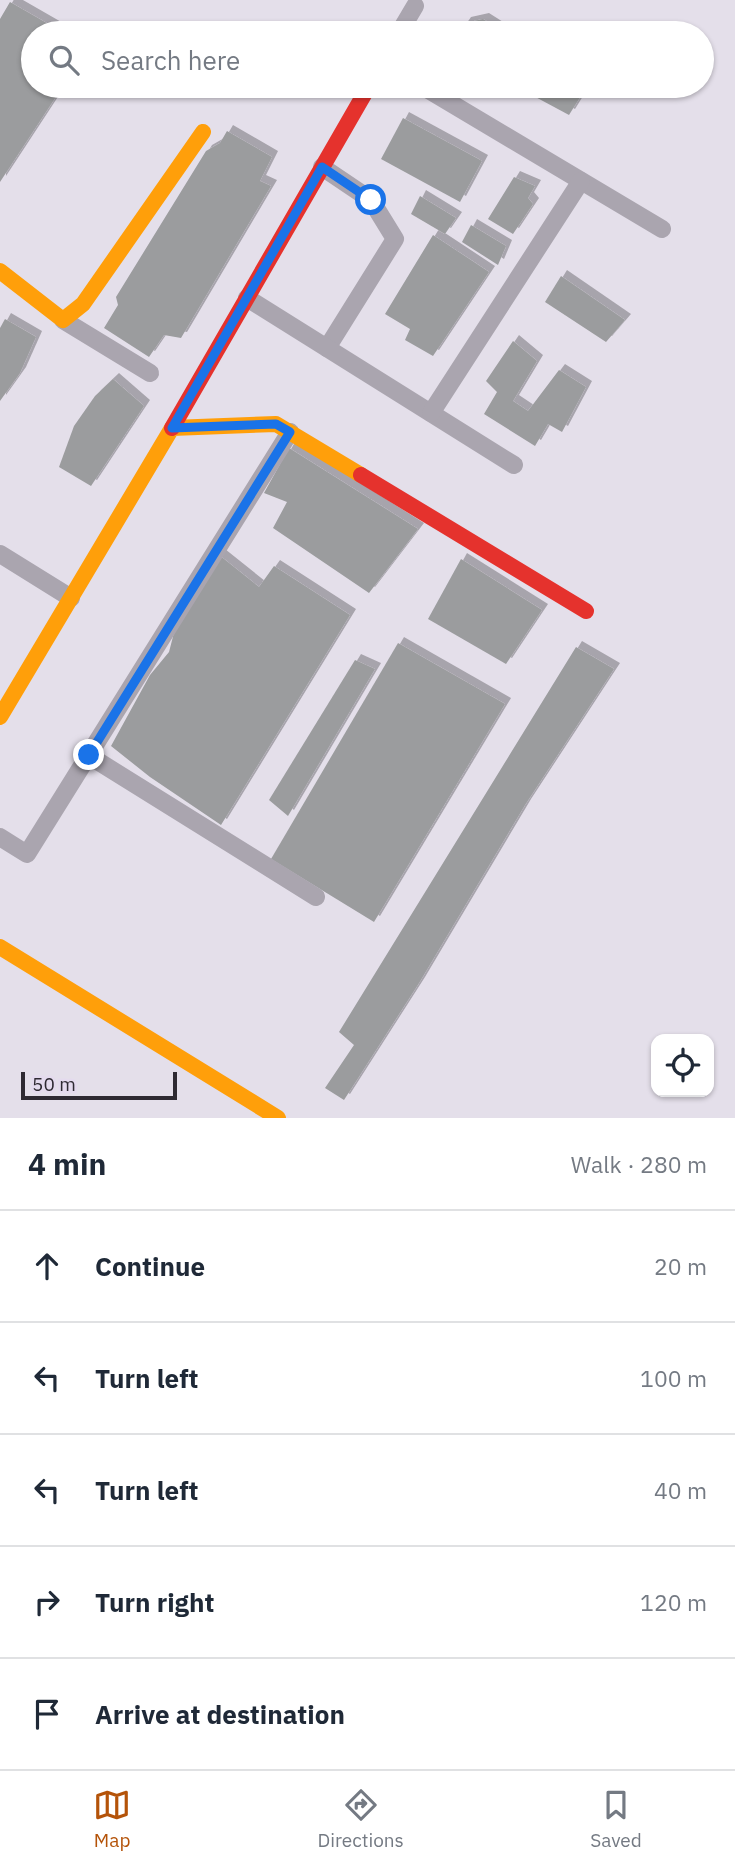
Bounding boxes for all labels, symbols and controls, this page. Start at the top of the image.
search box [21,21,714,98]
icon: search [45,41,83,79]
text: Search here [101,43,240,77]
route start [355,184,386,215]
route end [73,739,104,770]
map controls [651,1034,714,1097]
button: locate [651,1034,714,1097]
scale bar [21,1069,177,1101]
text: 50 m [32,1072,76,1096]
text: 4 min [28,1144,106,1183]
text: Walk · 280 m [571,1149,707,1179]
icon: ahead [28,1247,66,1285]
text: Continue [95,1249,205,1283]
text: 20 m [654,1251,707,1281]
icon: left [28,1359,66,1397]
text: Turn left [95,1361,198,1395]
text: 100 m [640,1363,707,1393]
icon: left [28,1471,66,1509]
text: Turn left [95,1473,198,1507]
text: 40 m [654,1475,707,1505]
icon: right [28,1583,66,1621]
text: Turn right [95,1585,214,1619]
text: 120 m [640,1587,707,1617]
icon: arrive [28,1695,66,1733]
text: Arrive at destination [95,1697,345,1731]
tab: Map [93,1786,131,1852]
tab: Directions [317,1786,404,1852]
tab: Saved [590,1786,642,1852]

